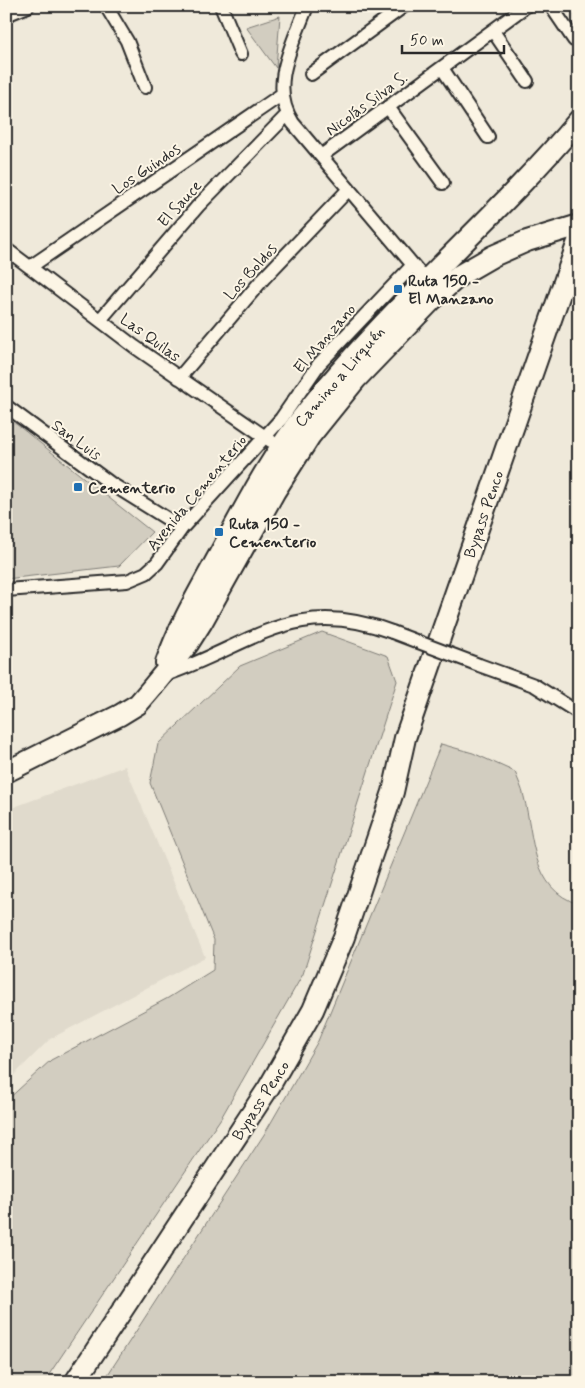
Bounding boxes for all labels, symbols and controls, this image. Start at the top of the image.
scale bar [402,22,505,54]
text: 50 m [410,31,444,51]
street label: Nicolás Silva S. [322,67,412,141]
street label: Los Guindos [109,139,185,200]
street label: El Sauce [153,176,207,232]
street label: Los Boldos [220,239,282,305]
place label: Ruta 150 - El Manzano [408,271,494,310]
marker: Ruta 150 - El Manzano [392,283,404,295]
street label: El Manzano [289,300,361,378]
street label: Las Quilas [116,309,185,367]
street label: Camino a Lirquén [290,322,390,432]
street label: San Luis [47,415,105,465]
street label: Avenida Cementerio [143,431,252,555]
street label: Bypass Penco [460,468,509,561]
place label: Cementerio [88,478,176,499]
marker: Cementerio [72,481,84,493]
place label: Ruta 150 - Cementerio [229,514,317,553]
marker: Ruta 150 - Cementerio [213,526,225,538]
street label: Bypass Penco [228,1057,295,1145]

